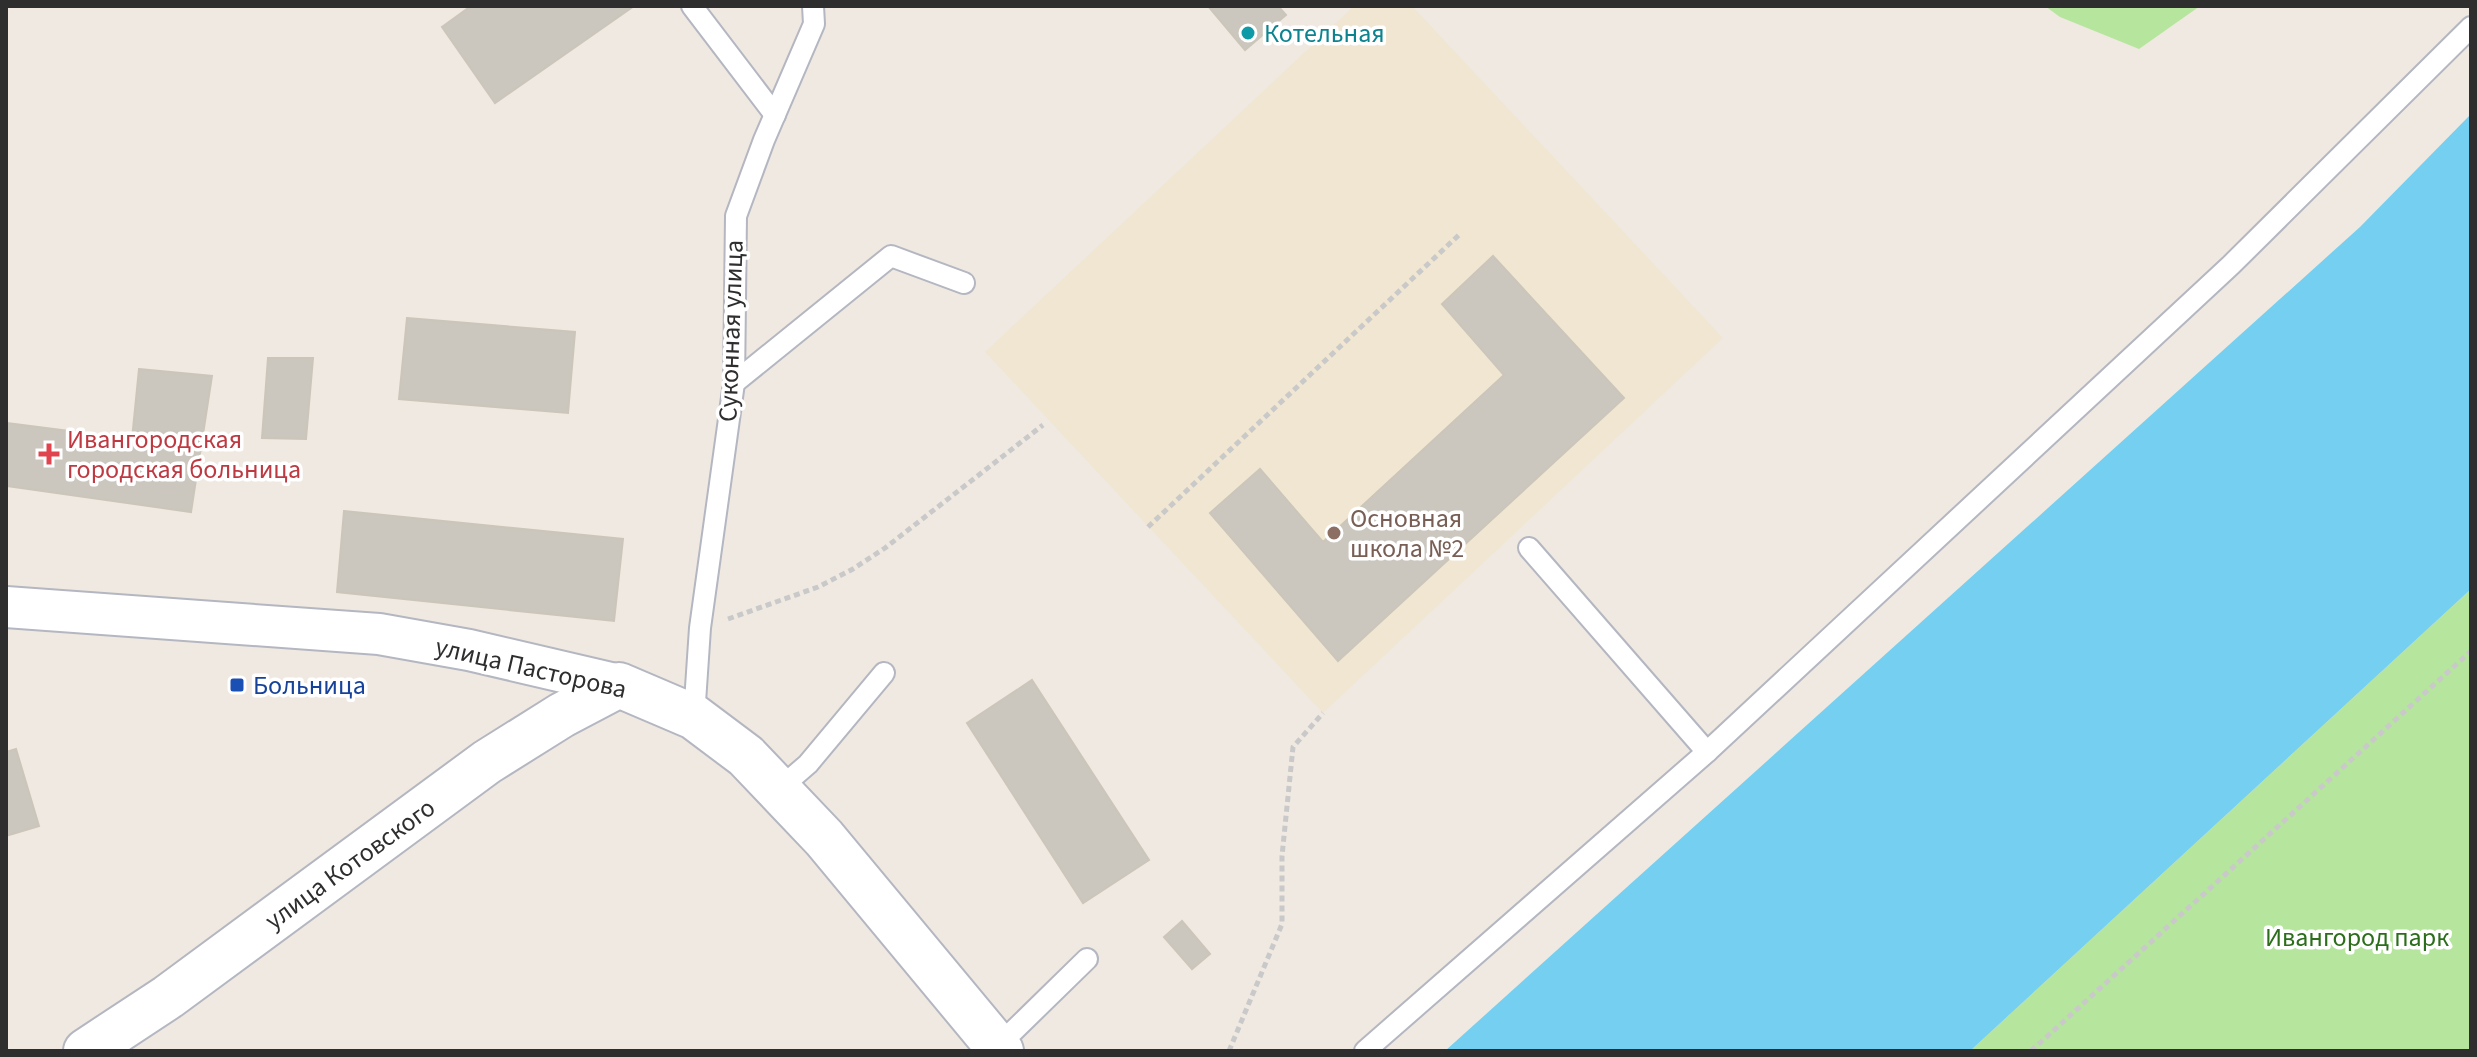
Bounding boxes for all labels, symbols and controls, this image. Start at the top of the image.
place label: Котельная [1264,15,1385,52]
marker: Котельная [1239,24,1257,42]
street label: Суконная улица [709,239,753,423]
place label: Ивангородская городская больница [67,421,301,488]
marker: Ивангородская городская больница [38,443,60,465]
place label: Основная школа №2 [1350,500,1464,567]
marker: Основная школа №2 [1325,524,1343,542]
street label: улица Пасторова [432,628,630,708]
place label: Больница [253,667,366,704]
marker: Больница [228,676,246,694]
street label: улица Котовского [257,789,443,939]
park label: Ивангород парк [2265,919,2449,956]

